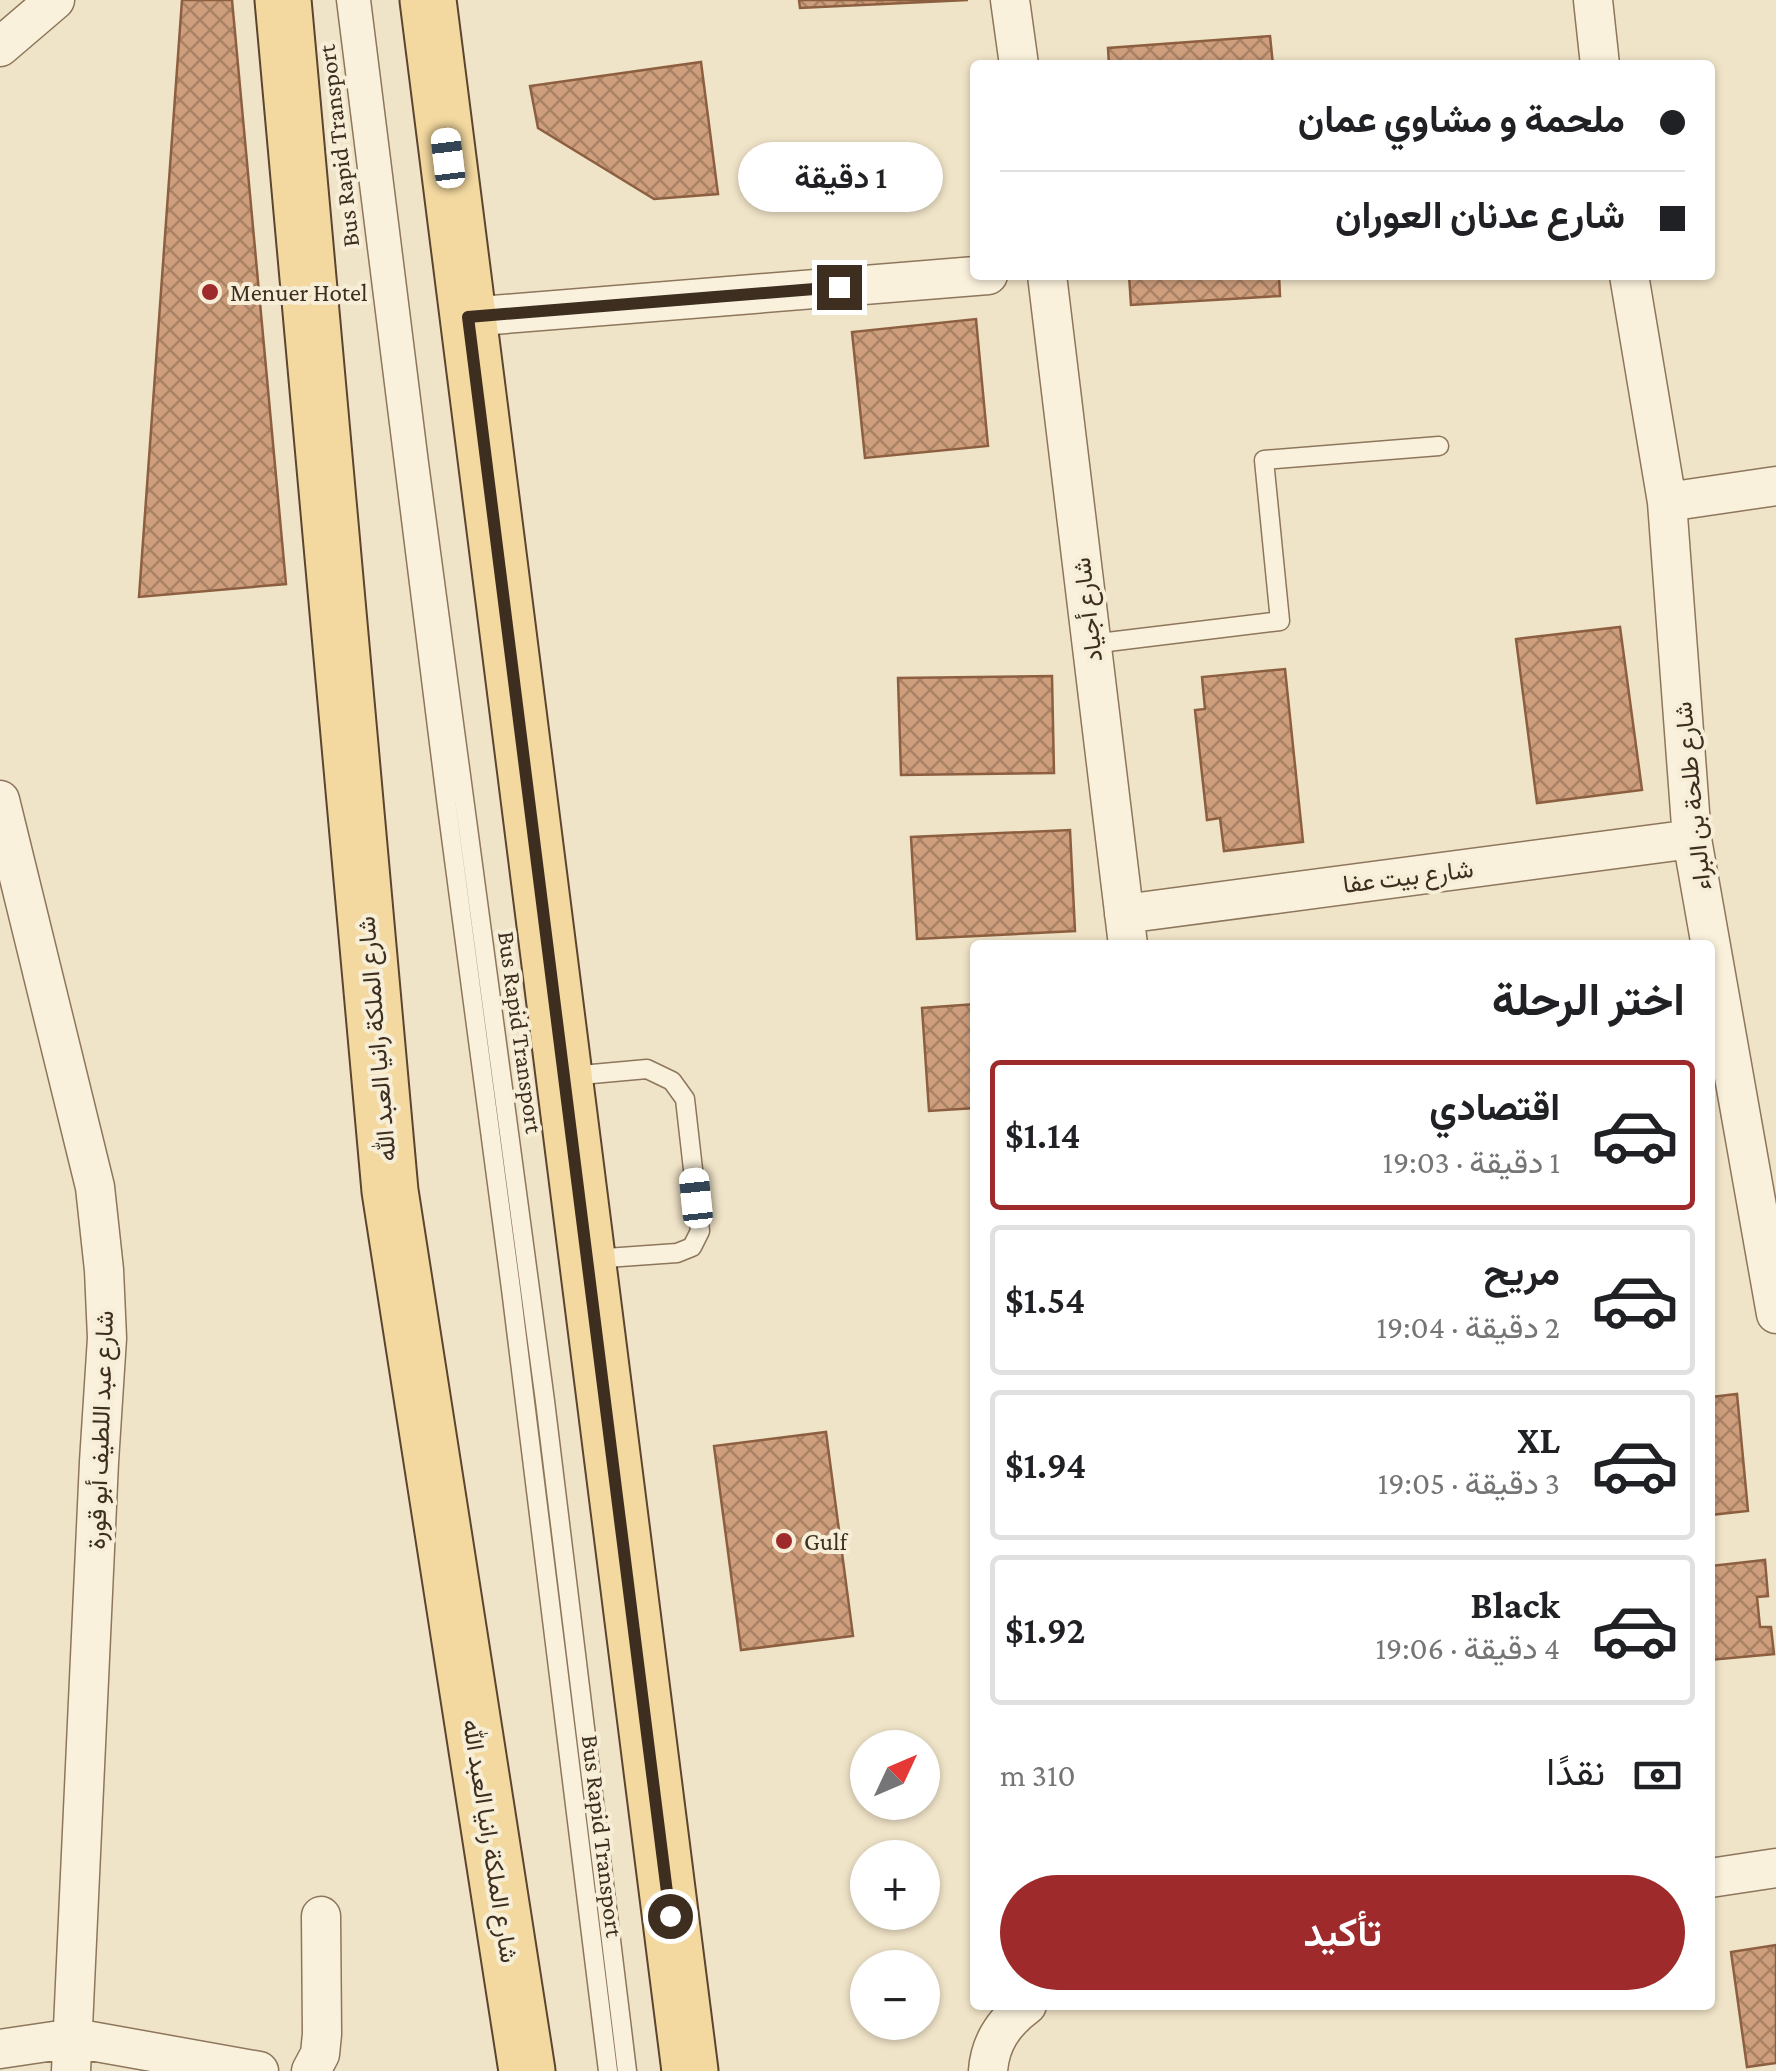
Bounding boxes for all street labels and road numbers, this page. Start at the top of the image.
street label: Bus Rapid Transport [313,42,365,249]
street label: شارع أجياد [1067,556,1110,664]
street label: شارع طلحة بن البراء [1669,700,1719,892]
street label: شارع بيت عفا [1341,855,1475,901]
street label: شارع الملكة رانيا العبد الله [351,915,404,1163]
street label: Bus Rapid Transport [492,929,548,1136]
street label: شارع عبد اللطيف أبو قورة [82,1310,121,1550]
street label: شارع الملكة رانيا العبد الله [455,1717,524,1965]
street label: Bus Rapid Transport [576,1733,628,1940]

